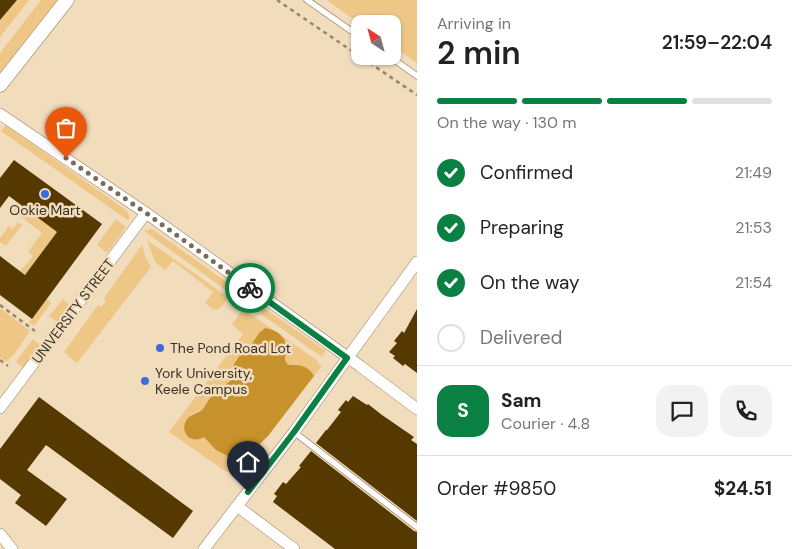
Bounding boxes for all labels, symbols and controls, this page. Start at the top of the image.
text: Arriving in [437,13,511,34]
north arrow [351,15,401,65]
map controls [351,15,401,65]
text: 21:59–22:04 [662,30,772,55]
text: 2 min [437,32,521,74]
pin [45,107,87,158]
text: On the way · 130 m [437,112,577,133]
icon: bag [52,114,80,142]
icon: check [437,159,465,187]
text: Confirmed [480,160,573,185]
text: 21:49 [735,162,772,183]
marker: Ookie Mart [39,188,51,200]
place label: Ookie Mart [9,201,81,219]
icon: check [437,214,465,242]
text: Preparing [480,215,564,240]
text: 21:53 [735,217,772,238]
street label: UNIVERSITY STREET [28,255,118,367]
courier [225,263,275,313]
icon: check [437,269,465,297]
text: On the way [480,270,580,295]
text: 21:54 [735,272,772,293]
icon: bike [236,274,264,302]
text: Delivered [480,325,562,350]
place label: The Pond Road Lot [170,339,291,357]
marker: The Pond Road Lot [154,342,166,354]
place label: York University, Keele Campus [155,364,253,398]
marker: York University, Keele Campus [139,375,151,387]
button: chat [656,385,708,437]
button: phone [720,385,772,437]
text: Sam [501,388,542,413]
text: S [457,398,469,423]
text: Courier · 4.8 [501,413,590,434]
pin [227,441,269,492]
icon: home [234,448,262,476]
text: Order #9850 [437,476,556,501]
text: $24.51 [714,476,772,501]

